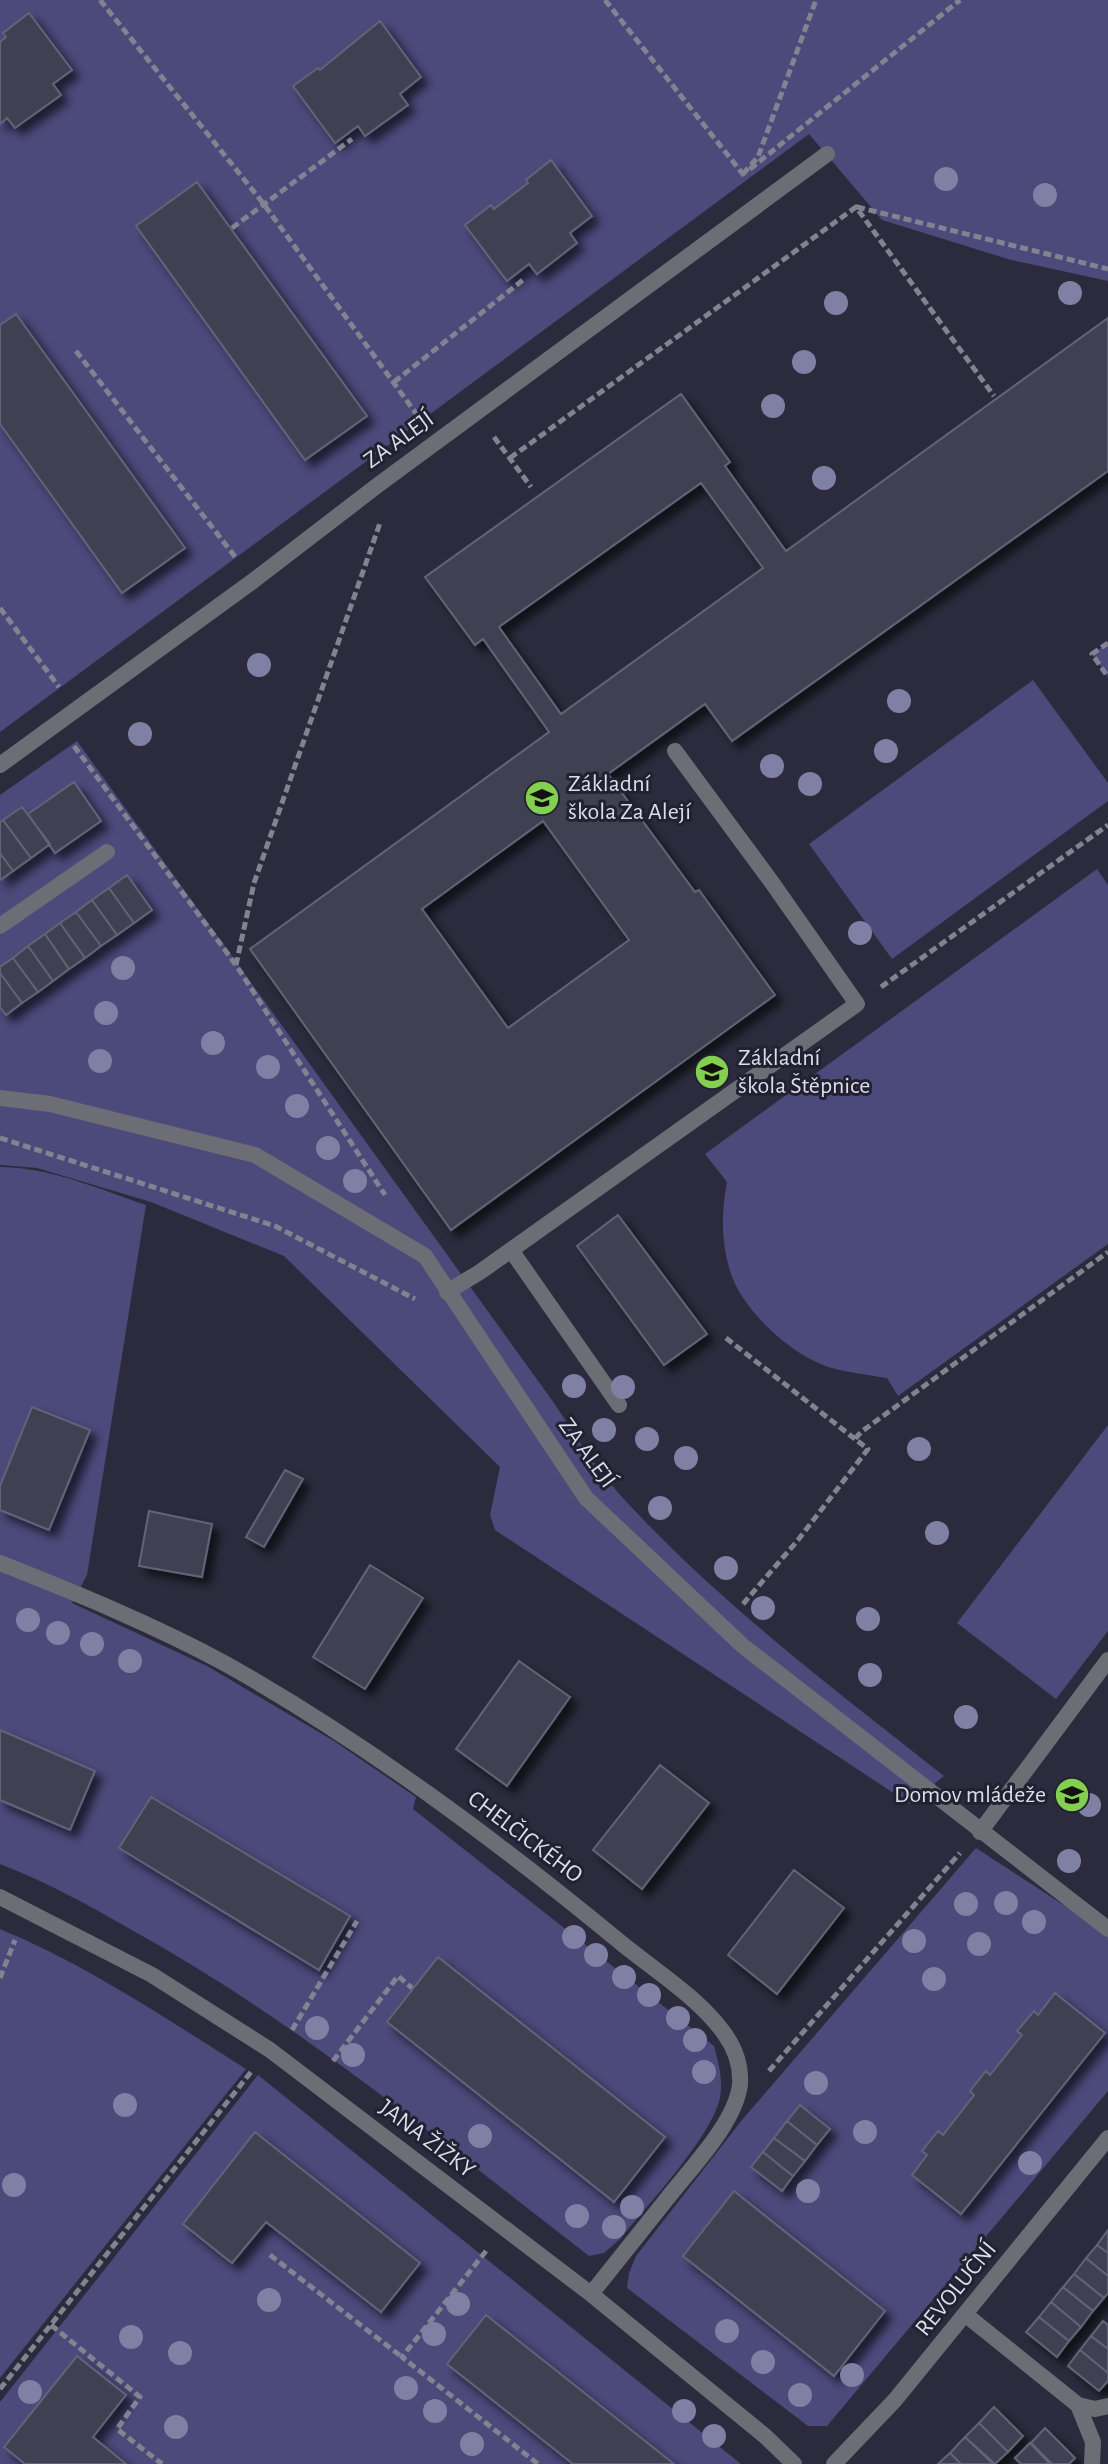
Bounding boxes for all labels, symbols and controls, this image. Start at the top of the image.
street label: ZA ALEJÍ [358,405,439,473]
place label: Základní škola Za Alejí [568,772,691,824]
school or university icon: Základní škola Za Alejí [523,779,561,817]
place label: Základní škola Štěpnice [738,1046,870,1098]
school or university icon: Základní škola Štěpnice [693,1053,731,1091]
street label: ZA ALEJÍ [554,1412,622,1493]
school or university icon: Domov mládeže [1053,1776,1091,1814]
place label: Domov mládeže [894,1783,1046,1807]
street label: CHELČICKÉHO [463,1785,588,1888]
street label: JANA ŽIŽKY [375,2095,480,2183]
street label: REVOLUČNÍ [909,2236,1001,2341]

